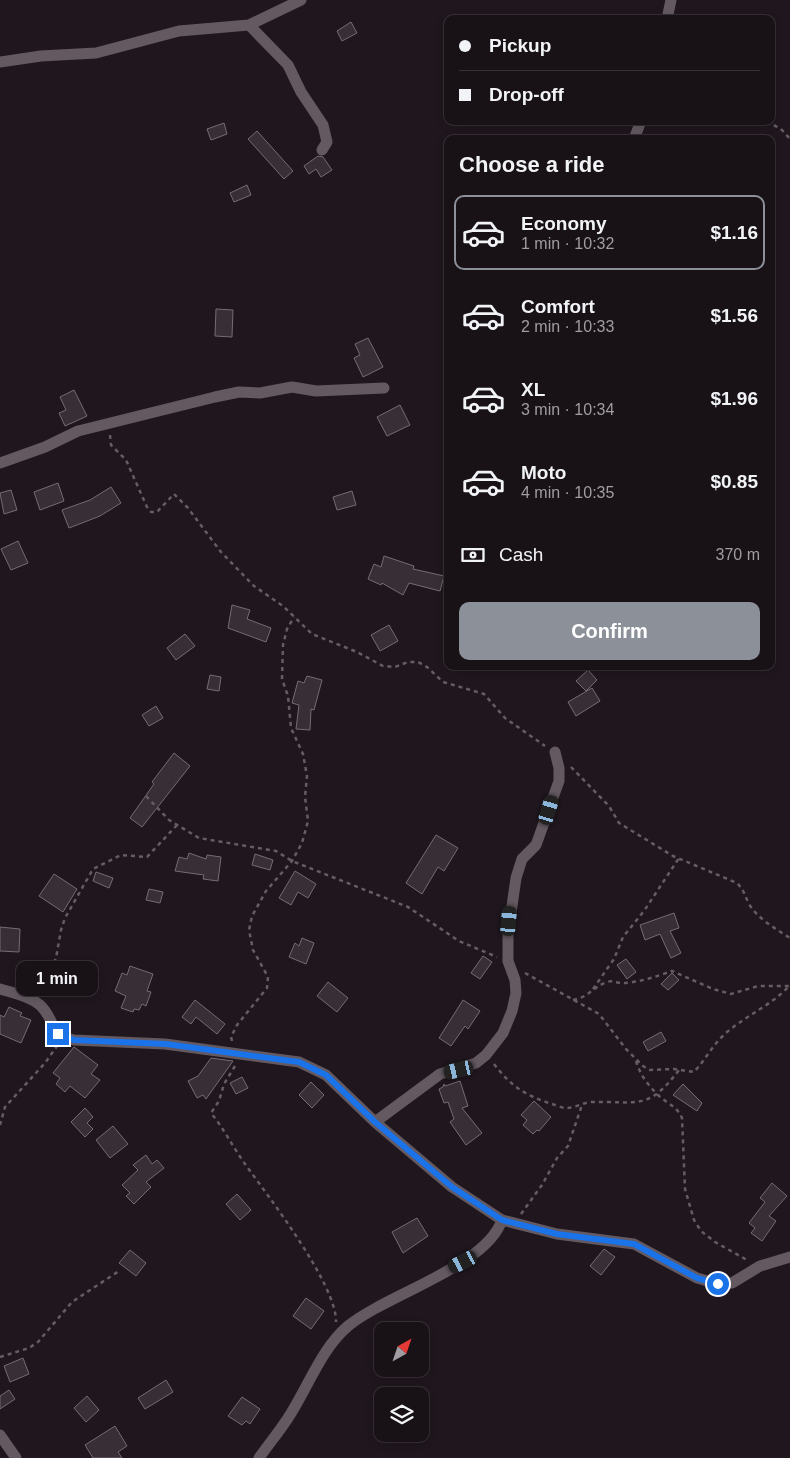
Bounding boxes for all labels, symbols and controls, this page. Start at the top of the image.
text: Pickup [489,35,551,56]
text: Drop-off [489,84,564,105]
text: Choose a ride [459,152,604,177]
icon: car [461,210,506,255]
text: Economy [521,213,607,234]
text: $1.16 [710,222,758,243]
text: 1 min · 10:32 [521,235,614,252]
icon: car [461,293,506,338]
text: Comfort [521,296,595,317]
text: $1.56 [710,305,758,326]
text: 2 min · 10:33 [521,318,614,335]
icon: car [461,376,506,421]
text: XL [521,379,545,400]
text: $1.96 [710,388,758,409]
text: 3 min · 10:34 [521,401,614,418]
icon: car [461,459,506,504]
text: Moto [521,462,566,483]
text: $0.85 [710,471,758,492]
text: 4 min · 10:35 [521,484,614,501]
icon: cash [459,541,487,569]
text: Cash [499,544,543,565]
text: 370 m [716,546,760,563]
button: Confirm [459,602,760,660]
car [537,793,560,827]
car [500,905,517,937]
callout: 1 min [17,962,99,996]
text: 1 min [36,970,78,987]
route end [47,1023,69,1045]
car [442,1059,475,1081]
car [446,1249,479,1275]
route start [707,1273,729,1295]
north arrow [374,1322,429,1378]
map controls [374,1322,429,1442]
button: layers [374,1387,429,1442]

